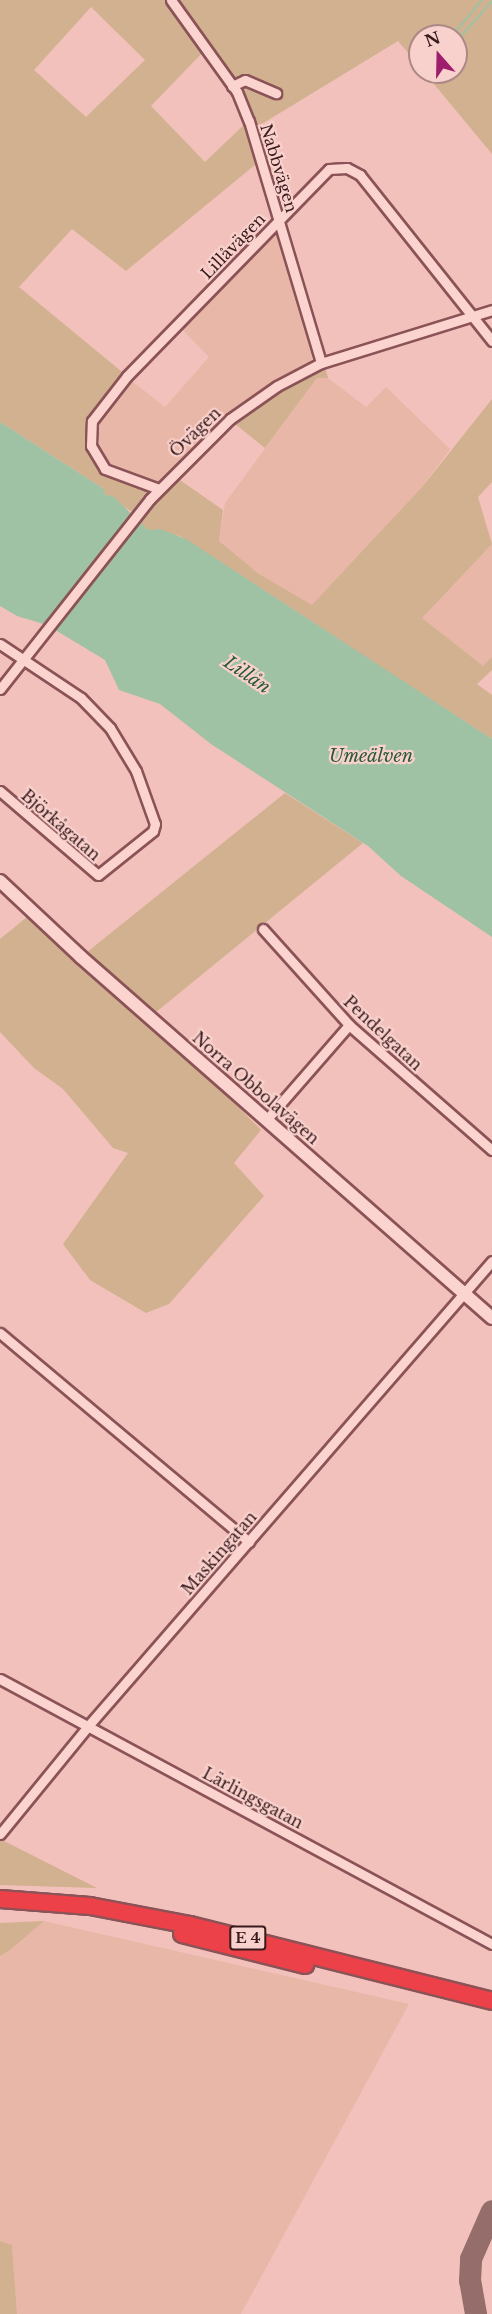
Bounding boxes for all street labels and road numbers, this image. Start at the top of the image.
street label: Nabbvägen [256,121,302,215]
street label: Lillåvägen [197,209,269,283]
street label: Övägen [166,403,224,461]
street label: Björkågatan [18,786,104,864]
street label: Pendelgatan [340,992,426,1074]
street label: Norra Obbolavägen [189,1028,323,1148]
street label: Maskingatan [178,1507,260,1599]
street label: Lärlingsgatan [199,1763,307,1833]
road number: E 4 [228,1926,268,1950]

